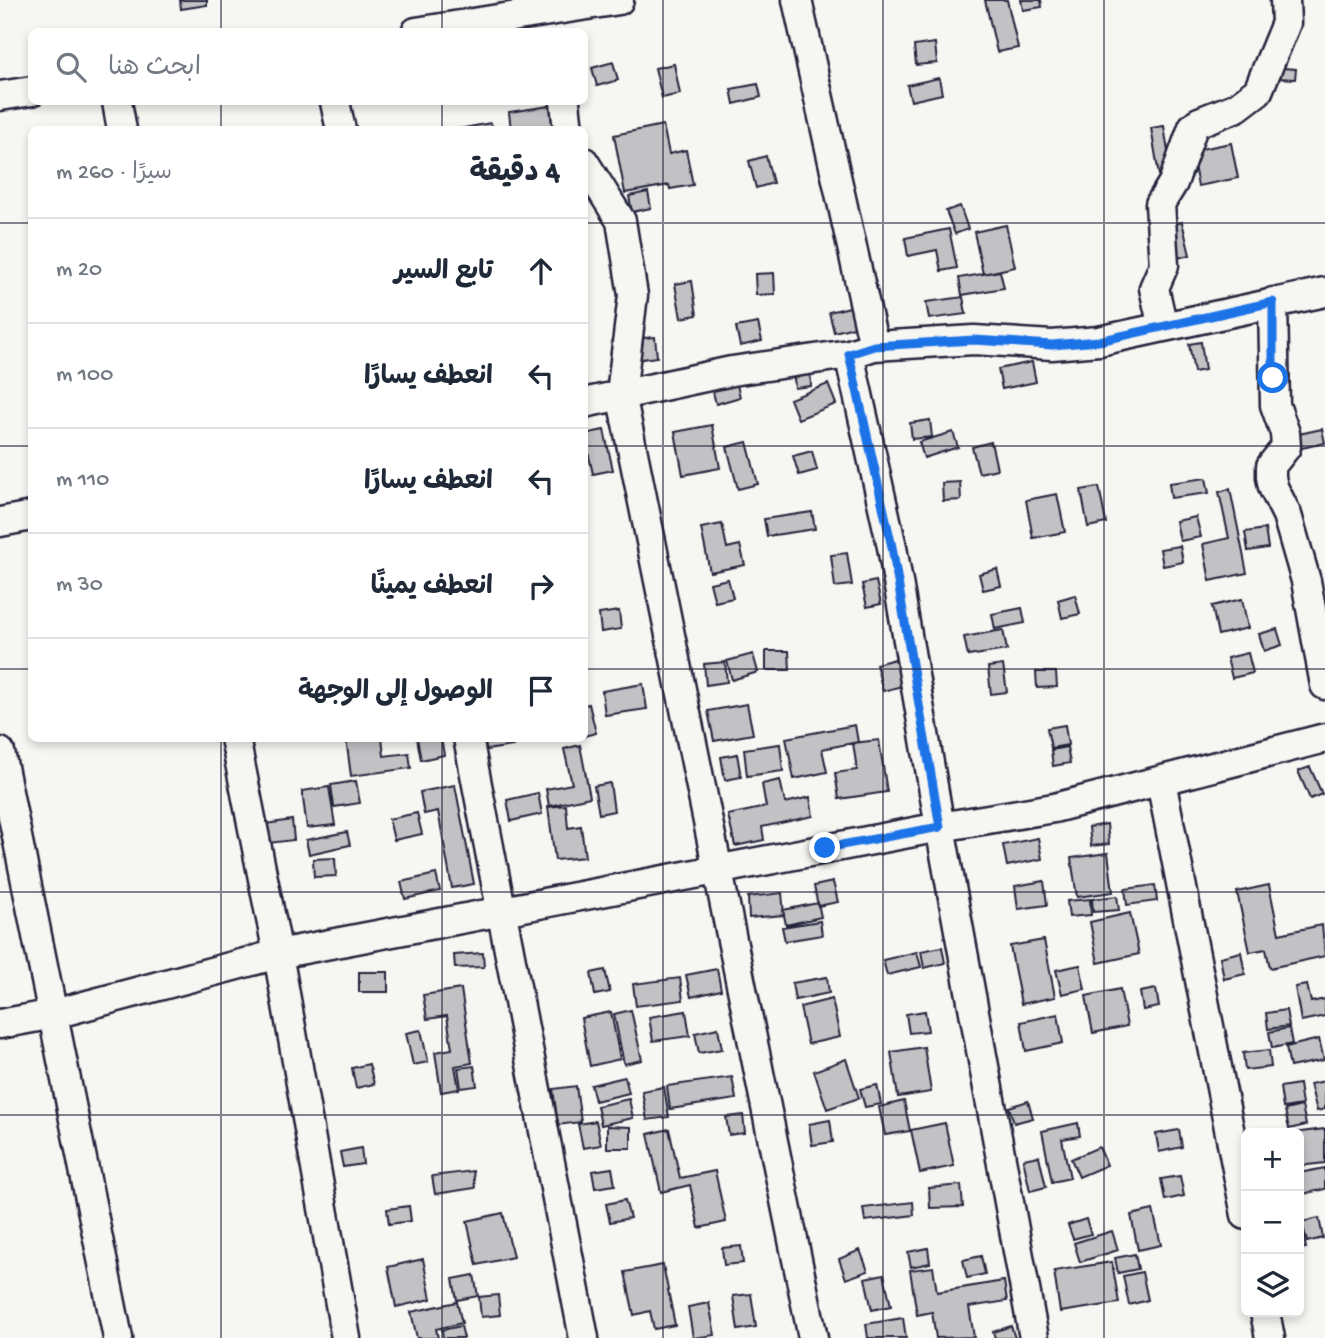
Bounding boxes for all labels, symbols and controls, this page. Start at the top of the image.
search box [28,28,588,105]
icon: search [52,48,90,86]
text: ابحث هنا [108,54,201,85]
text: 4 دقيقة [469,157,560,192]
text: سيرًا · 260 m [56,160,172,187]
icon: ahead [522,252,560,290]
text: 20 m [56,257,102,284]
text: تابع السير [394,258,493,289]
icon: left [522,357,560,395]
text: 100 m [56,362,113,389]
route start [1257,362,1288,393]
text: انعطف يسارًا [364,363,493,394]
icon: left [522,462,560,500]
text: 110 m [56,467,109,494]
text: انعطف يسارًا [364,468,493,499]
icon: right [522,567,560,605]
text: 30 m [56,572,103,599]
text: انعطف يمينًا [371,573,493,604]
icon: arrive [522,672,560,710]
text: الوصول إلى الوجهة [298,678,493,709]
route end [809,832,840,863]
map controls [1241,1128,1304,1317]
button: + [1241,1128,1304,1191]
button: − [1241,1191,1304,1254]
button: layers [1241,1254,1304,1317]

